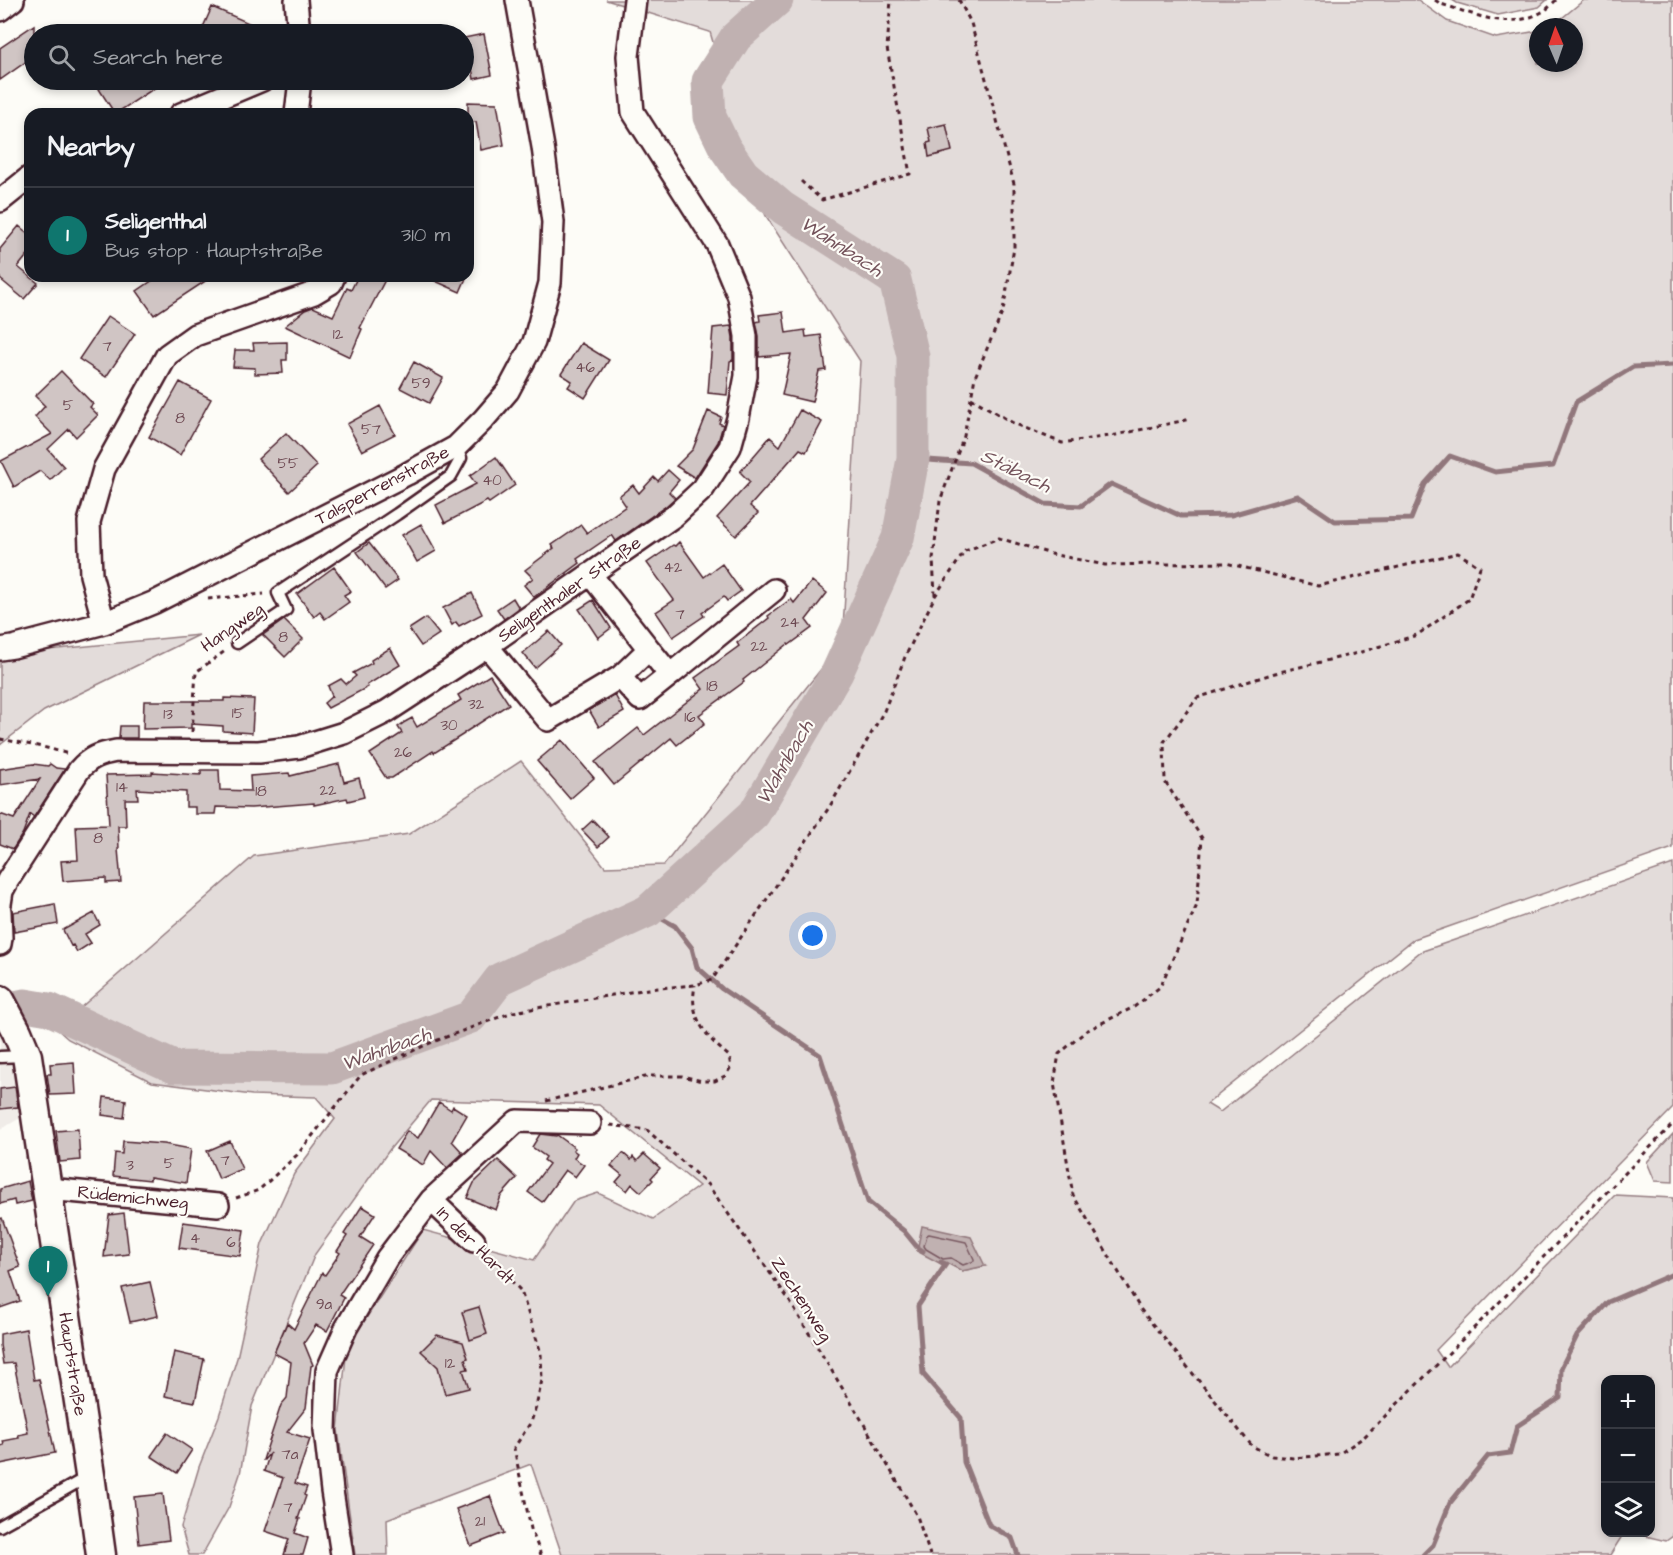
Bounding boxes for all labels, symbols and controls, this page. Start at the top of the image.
north arrow [1529,18,1583,72]
search box [24,24,474,90]
icon: search [45,41,78,74]
text: Search here [93,42,223,73]
text: Nearby [48,129,135,165]
text: Seligenthal [105,206,207,237]
water label: Wahnbach [795,210,889,284]
text: 1 [66,221,69,249]
text: 310 m [401,221,450,249]
text: Bus stop · Hauptstraße [105,237,323,265]
house number: 12 [333,324,344,345]
house number: 7 [102,336,112,357]
house number: 46 [575,357,595,378]
house number: 59 [411,373,431,394]
house number: 5 [63,395,74,416]
house number: 8 [175,408,185,429]
house number: 57 [361,419,381,440]
street label: Talsperrenstraße [311,439,454,531]
water label: Stäbach [976,442,1056,500]
house number: 55 [277,453,299,474]
house number: 40 [482,470,502,491]
street label: Seligenthaler Straße [492,530,647,649]
house number: 42 [664,557,683,578]
street label: Hangweg [196,597,269,659]
house number: 7 [675,604,685,625]
house number: 24 [781,612,799,633]
house number: 8 [278,627,288,648]
house number: 22 [750,636,768,657]
house number: 18 [706,676,718,697]
house number: 32 [468,694,485,715]
house number: 15 [232,703,245,724]
house number: 13 [163,704,173,725]
house number: 16 [684,707,696,728]
water label: Wahnbach [750,714,821,810]
house number: 30 [440,715,458,736]
house number: 26 [394,742,413,763]
house number: 14 [116,777,128,798]
house number: 22 [319,780,337,801]
house number: 18 [255,781,267,802]
house number: 8 [93,828,103,849]
your location [798,921,827,950]
water label: Wahnbach [338,1020,436,1078]
house number: 7 [220,1150,230,1171]
house number: 5 [164,1153,175,1174]
house number: 3 [126,1155,134,1176]
street label: Rüdemichweg [76,1179,190,1217]
street label: In der Hardt [431,1201,521,1291]
house number: 4 [190,1228,200,1249]
house number: 6 [226,1232,236,1253]
pin: 1 [28,1246,68,1296]
street label: Zechenweg [764,1252,838,1347]
house number: 9a [316,1294,332,1315]
street label: Hauptstraße [52,1311,93,1418]
house number: 12 [445,1353,456,1374]
map controls [1601,1375,1655,1537]
button: + [1601,1375,1655,1429]
button: − [1601,1429,1655,1483]
house number: 7a [282,1444,299,1465]
button: layers [1601,1483,1655,1537]
house number: 7 [283,1497,293,1518]
house number: 21 [475,1511,485,1532]

